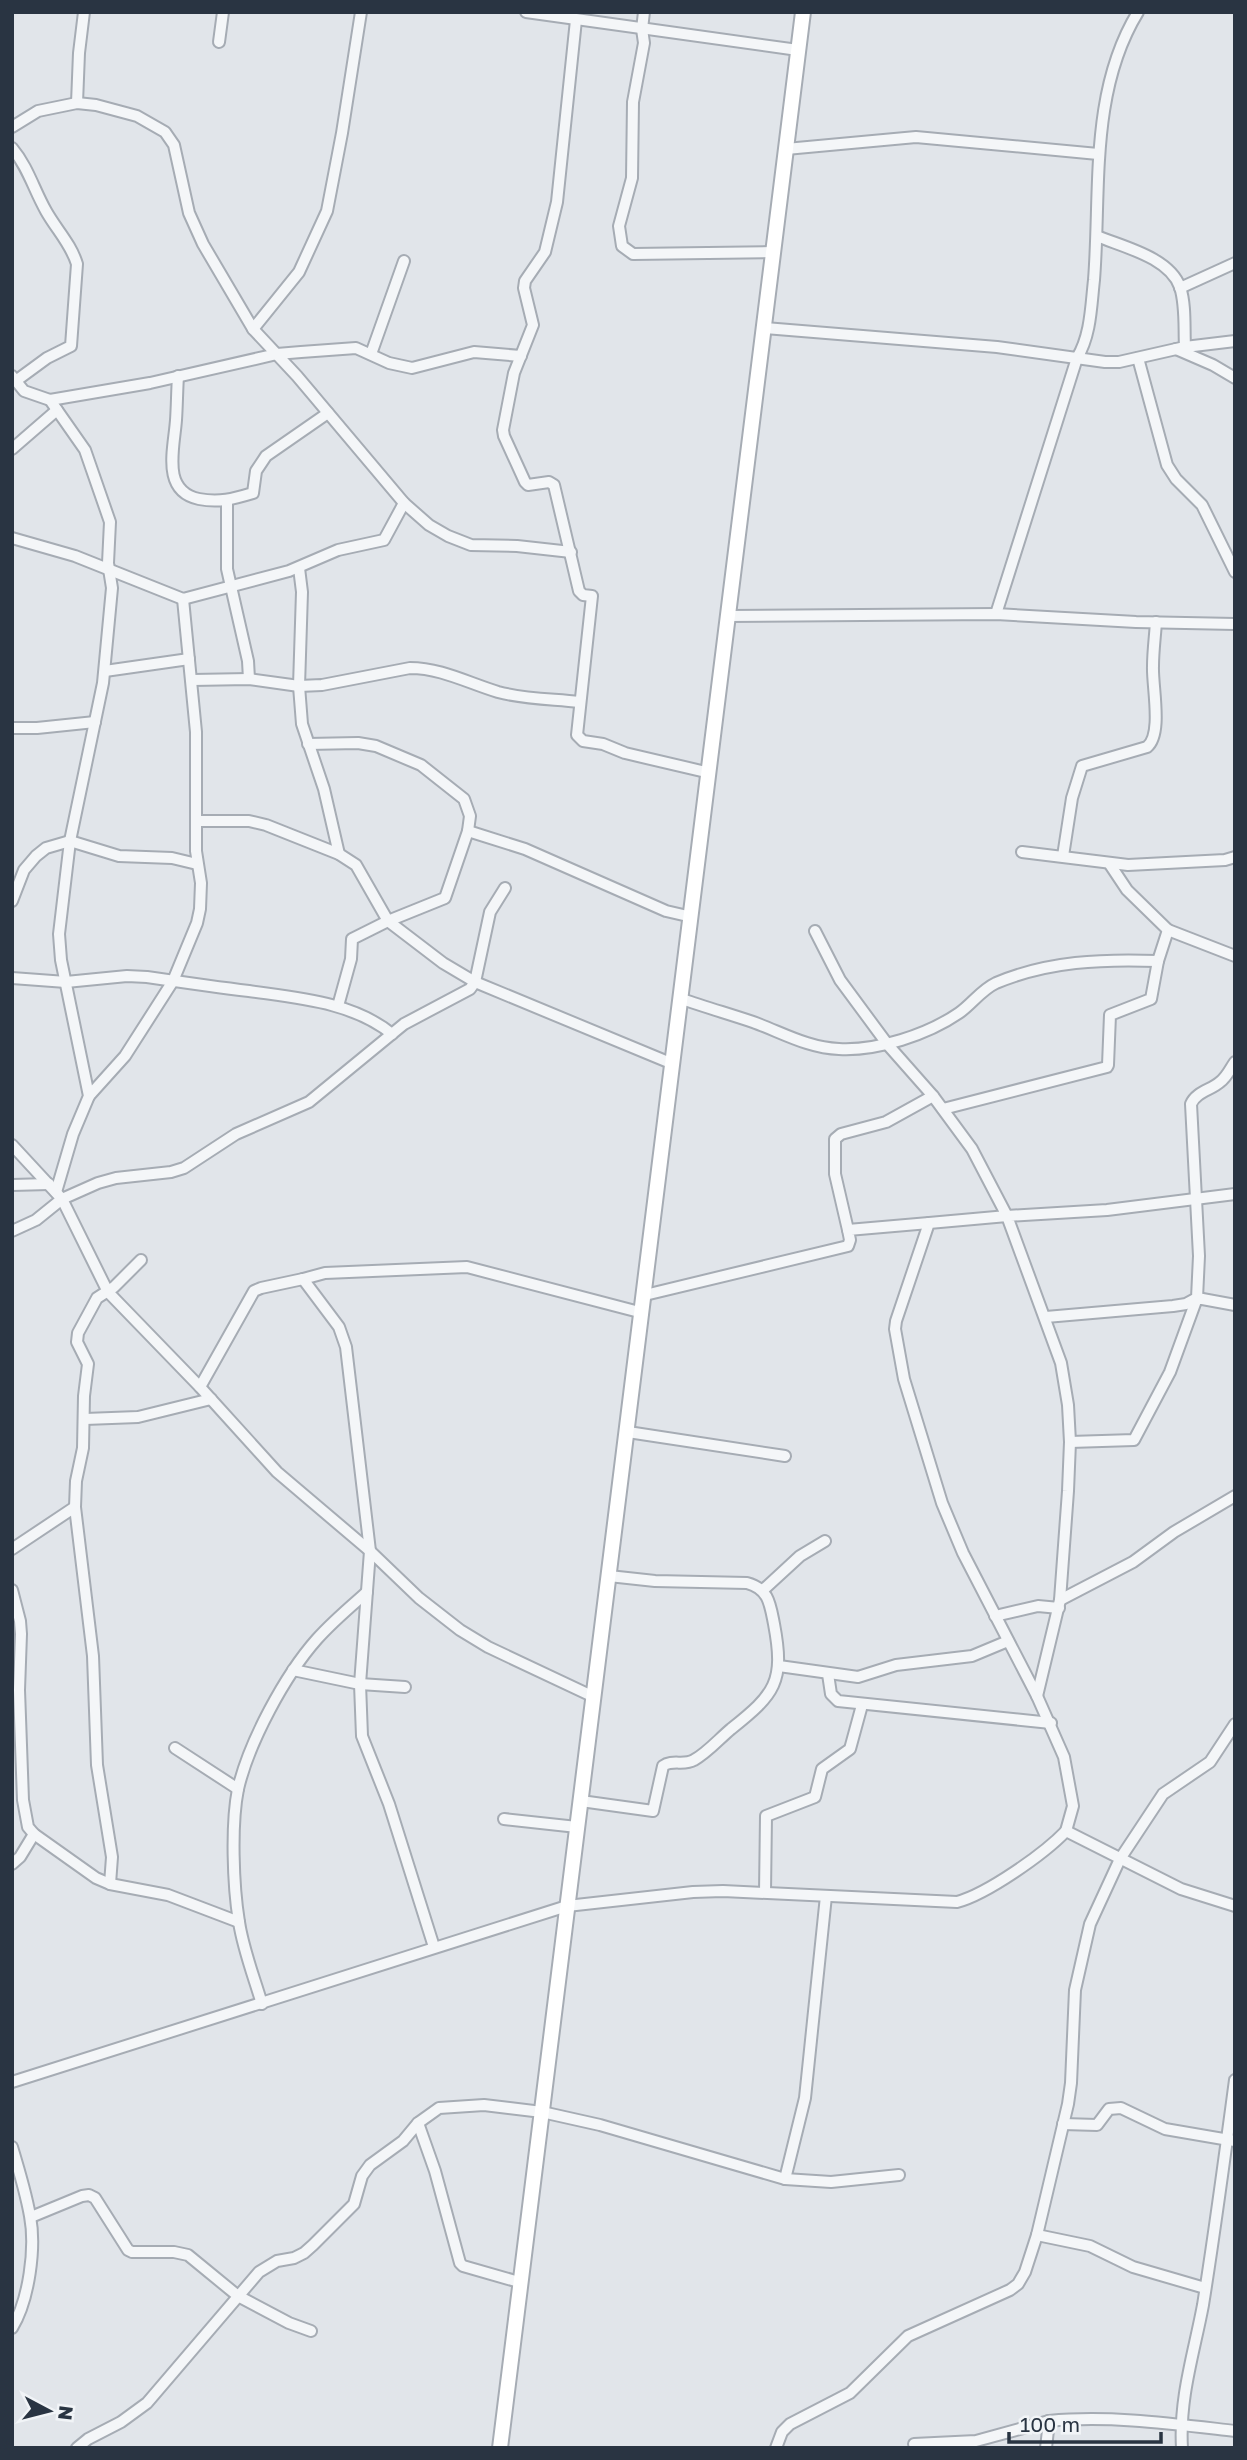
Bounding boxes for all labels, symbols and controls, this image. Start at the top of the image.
north arrow [14,2376,84,2446]
scale bar [1009,2400,1161,2444]
text: N [54,2405,79,2422]
text: 100 m [1020,2411,1080,2437]

